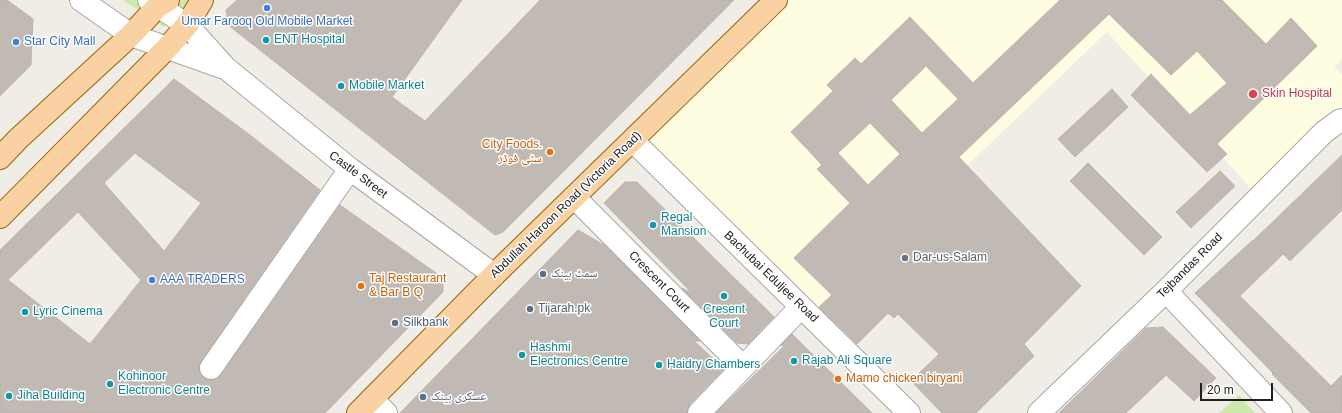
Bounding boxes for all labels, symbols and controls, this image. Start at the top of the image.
marker: Umar Farooq Old Mobile Market [262,3,272,13]
place label: Umar Farooq Old Mobile Market [181,15,353,29]
place label: ENT Hospital [274,33,345,47]
place label: Star City Mall [24,35,95,49]
marker: ENT Hospital [261,35,271,45]
marker: Star City Mall [11,37,21,47]
place label: Mobile Market [349,79,424,93]
marker: Mobile Market [336,81,346,91]
place label: Skin Hospital [1262,87,1332,101]
marker: Skin Hospital [1247,88,1259,100]
street label: Abdullah Haroon Road (Victoria Road) [487,129,645,281]
place label: City Foods۔ سٹی فوڈز [482,138,542,166]
marker: City Foods۔ سٹی فوڈز [545,147,555,157]
street label: Castle Street [326,148,390,202]
place label: Regal Mansion [661,211,706,239]
marker: Regal Mansion [648,220,658,230]
street label: Bachubai Eduljee Road [721,228,821,326]
street label: Tejbandas Road [1154,230,1226,302]
street label: Crescent Court [625,248,693,316]
place label: Dar-us-Salam [913,251,987,265]
marker: Dar-us-Salam [900,253,910,263]
place label: سمٹ بینک [551,267,597,281]
marker: سمٹ بینک [538,269,548,279]
place label: Taj Restaurant & Bar B Q [369,272,446,300]
place label: AAA TRADERS [160,273,245,287]
marker: AAA TRADERS [147,275,157,285]
marker: Taj Restaurant & Bar B Q [356,281,366,291]
marker: Cresent Court [719,291,729,301]
place label: Tijarah.pk [538,302,590,316]
place label: Cresent Court [703,303,745,331]
marker: Tijarah.pk [525,304,535,314]
place label: Lyric Cinema [33,305,103,319]
marker: Lyric Cinema [20,307,30,317]
place label: Silkbank [403,316,448,330]
marker: Silkbank [390,318,400,328]
place label: Hashmi Electronics Centre [530,341,628,369]
marker: Hashmi Electronics Centre [517,350,527,360]
place label: Rajab Ali Square [802,354,892,368]
marker: Rajab Ali Square [789,356,799,366]
place label: Haidry Chambers [667,358,760,372]
marker: Haidry Chambers [654,360,664,370]
place label: Kohinoor Electronic Centre [118,370,210,398]
place label: Mamo chicken biryani [846,372,962,386]
marker: Mamo chicken biryani [833,374,843,384]
scale bar [1202,375,1275,401]
marker: Kohinoor Electronic Centre [105,379,115,389]
text: 20 m [1207,383,1234,397]
place label: Jiha Building [17,389,85,403]
place label: عسکری بینک [431,390,487,404]
marker: Jiha Building [4,391,14,401]
marker: عسکری بینک [418,392,428,402]

